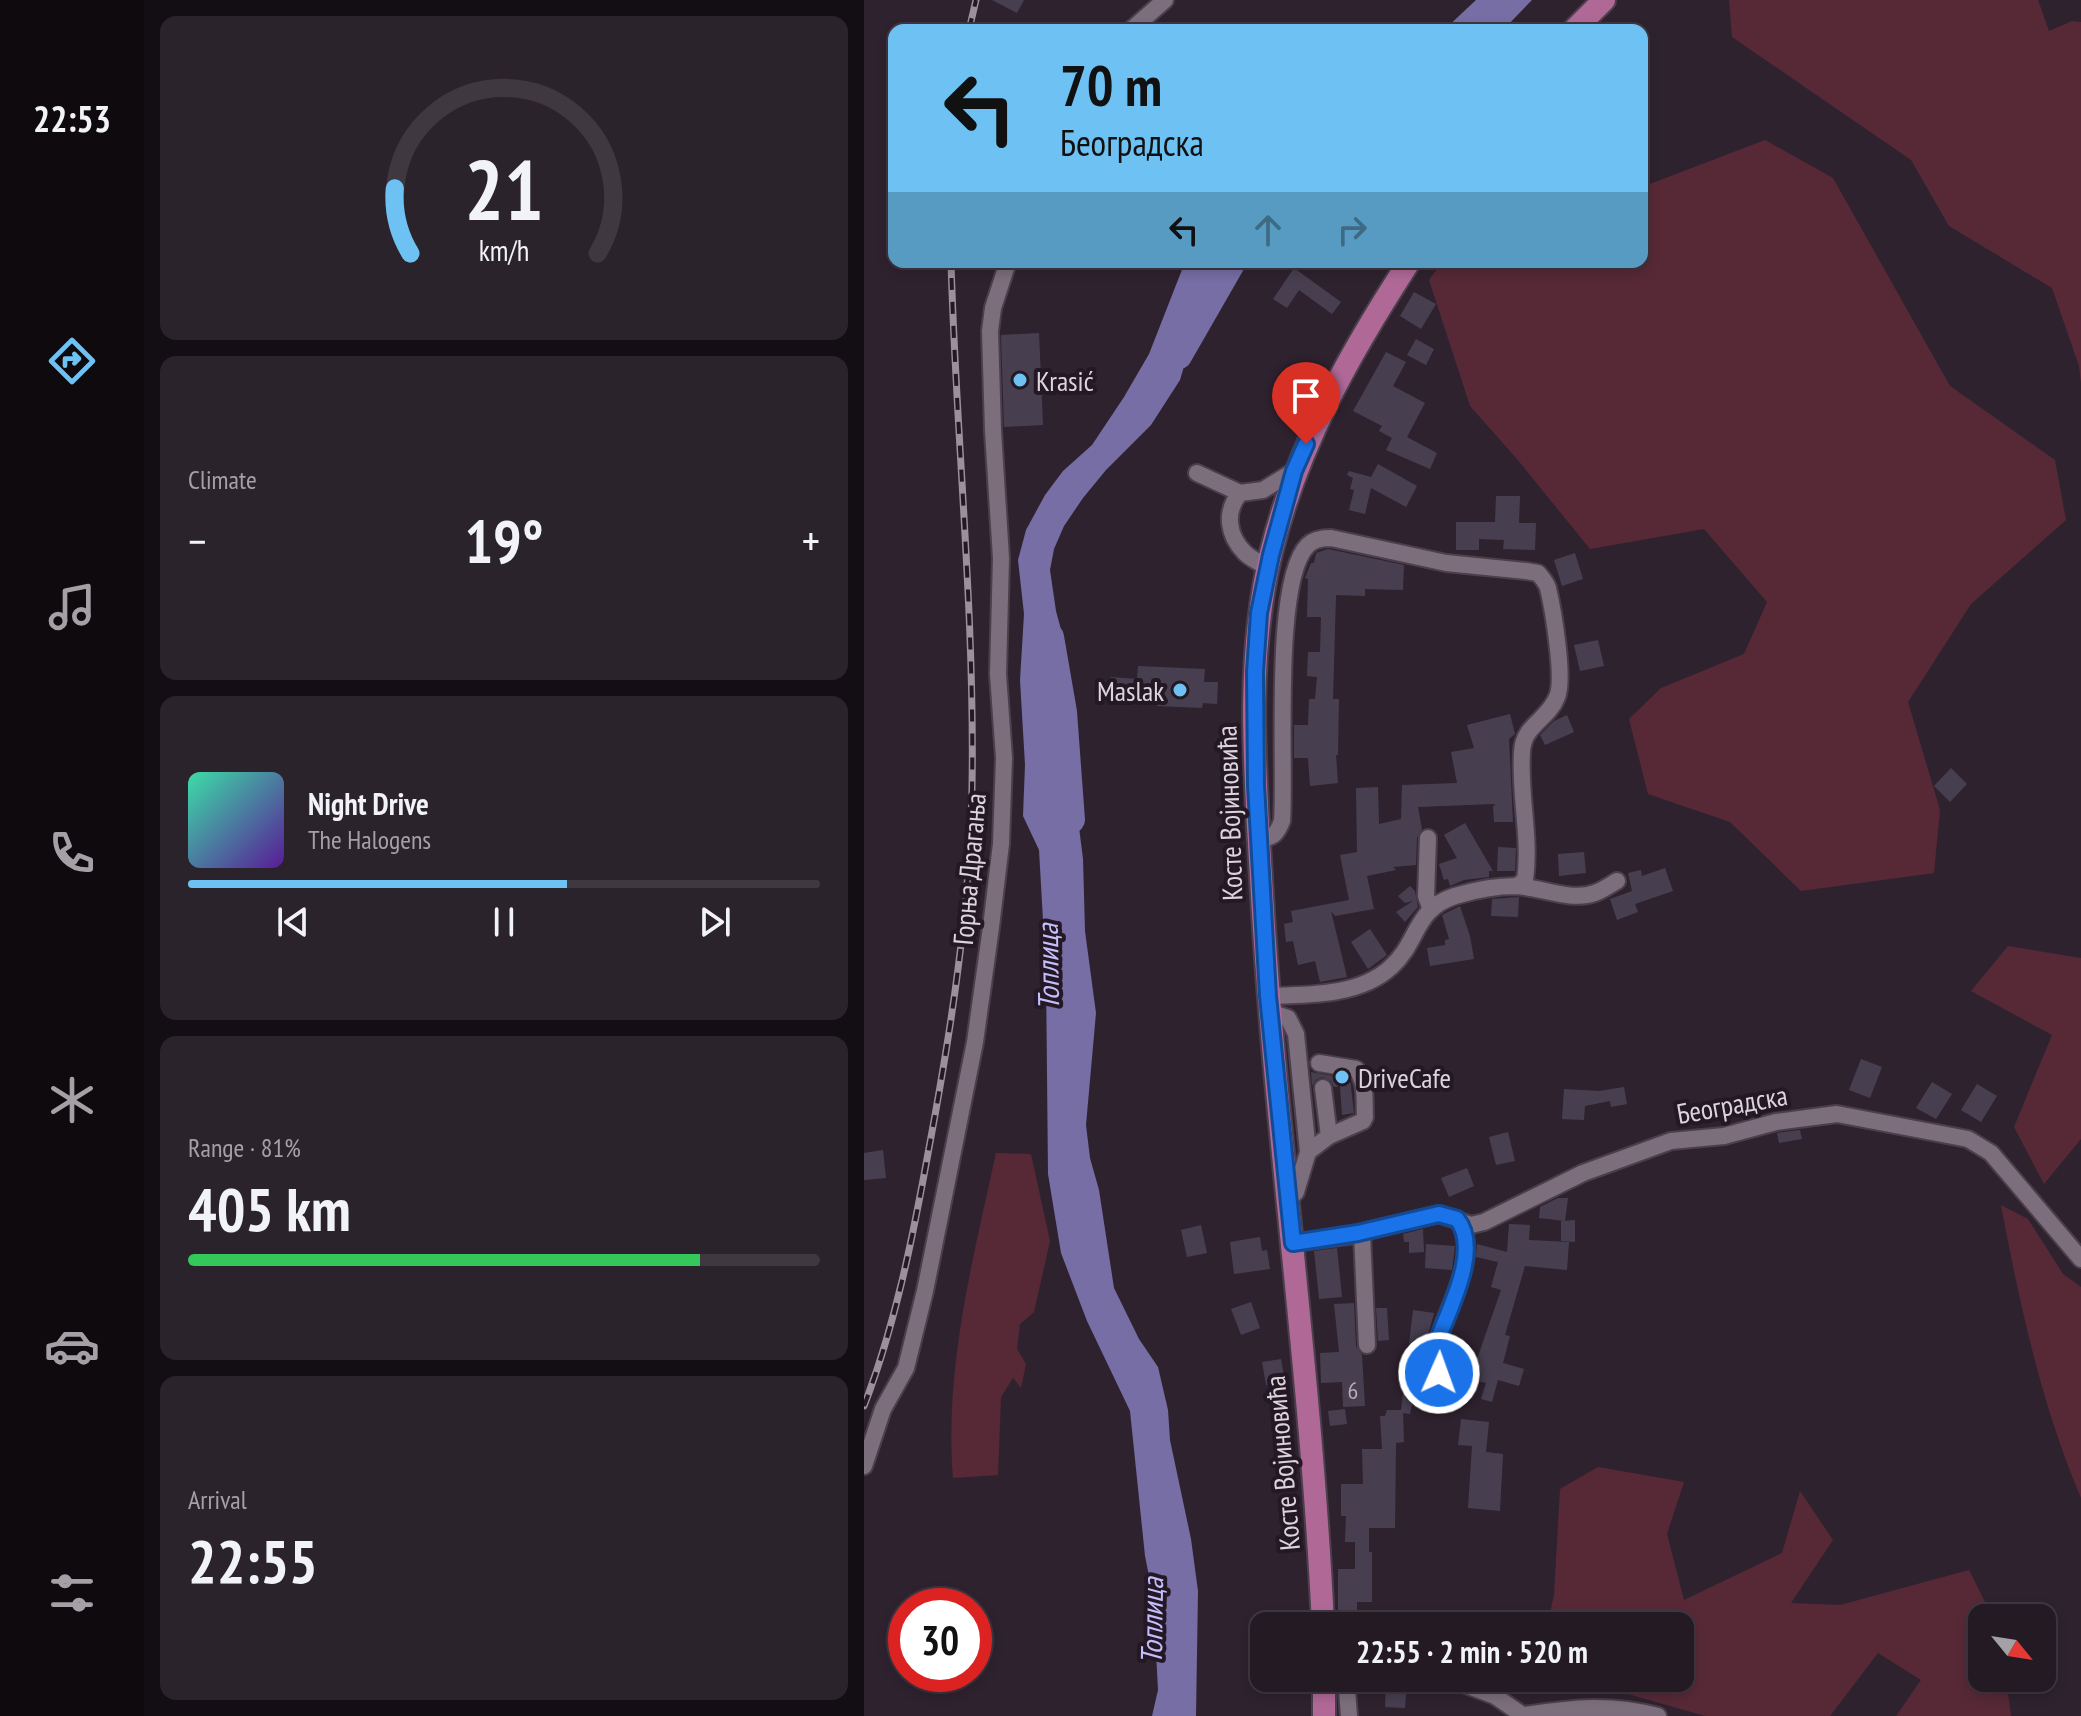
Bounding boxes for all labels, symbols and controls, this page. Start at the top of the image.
text: 70 m [1060,49,1162,121]
icon: left [928,56,1032,160]
text: 22:53 [33,95,111,142]
text: Београдска [1060,119,1204,166]
text: 21 [464,135,544,243]
icon: left [1162,208,1206,252]
icon: ahead [1246,208,1290,252]
icon: right [1330,208,1374,252]
text: km/h [479,232,529,269]
icon: directions [44,333,100,389]
place label: Krasić [1036,362,1094,399]
pin [1272,362,1340,444]
marker: Krasić [1011,371,1029,389]
icon: arrive [1284,374,1328,418]
text: Climate [188,463,257,496]
text: 19° [464,502,544,580]
text: − [188,512,206,569]
text: + [802,512,820,569]
icon: music [44,579,100,635]
place label: Maslak [1097,672,1164,709]
marker: Maslak [1171,681,1189,699]
street label: Косте Војиновића [1207,725,1251,901]
text: Night Drive [308,784,429,823]
street label: Горња Драгања [944,791,994,947]
text: The Halogens [308,823,431,856]
icon: phone [44,825,100,881]
icon: previous [271,900,315,944]
icon: pause [482,900,526,944]
icon: next [693,900,737,944]
water label: Топлица [1027,921,1067,1011]
place label: DriveCafe [1358,1059,1451,1096]
marker: DriveCafe [1333,1068,1351,1086]
icon: climate [44,1072,100,1128]
street label: Београдска [1674,1076,1790,1132]
text: Range · 81% [188,1131,301,1164]
text: 405 km [188,1170,351,1248]
icon: car [44,1318,100,1374]
position arrow [1397,1331,1481,1415]
street label: Косте Војиновића [1256,1374,1308,1552]
house number: 6 [1348,1375,1358,1406]
text: Arrival [188,1483,247,1516]
text: 22:55 [188,1522,318,1600]
icon: filters [44,1565,100,1621]
water label: Топлица [1131,1575,1171,1665]
speed limit sign: 30 [888,1588,992,1692]
north arrow [1968,1604,2056,1692]
map controls [1968,1604,2056,1692]
text: 22:55 · 2 min · 520 m [1356,1632,1588,1671]

